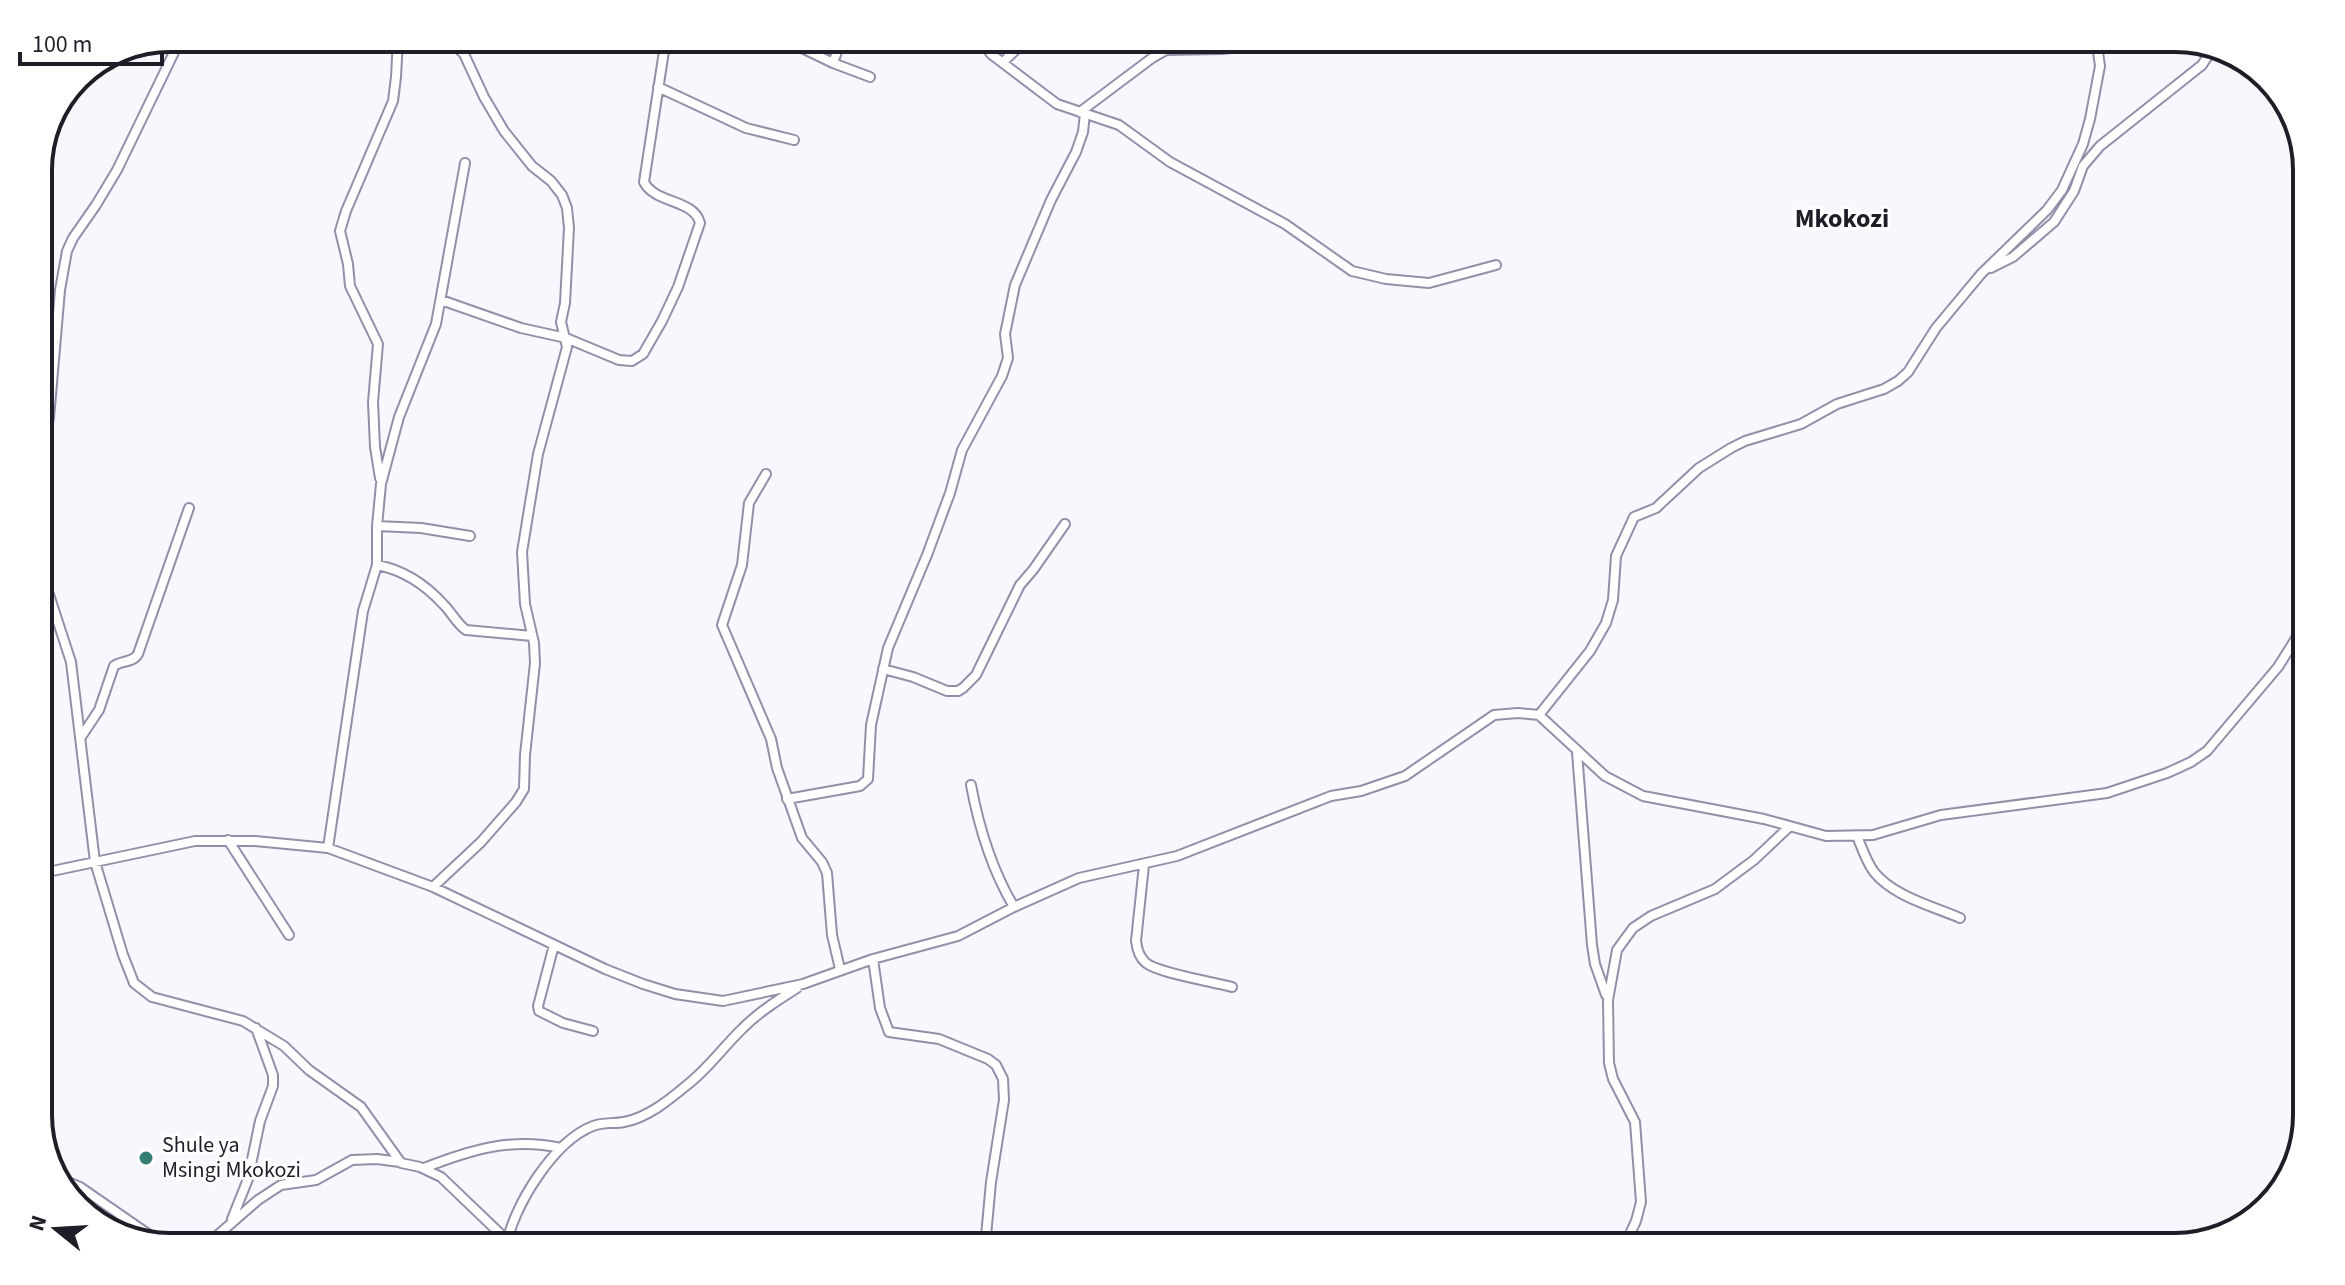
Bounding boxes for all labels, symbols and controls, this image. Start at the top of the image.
scale bar [20,16,162,66]
text: 100 m [32,27,92,62]
district label: Mkokozi [1795,200,1889,237]
place label: Shule ya Msingi Mkokozi [162,1129,301,1186]
marker: Shule ya Msingi Mkokozi [137,1149,155,1167]
north arrow [16,1189,96,1269]
text: N [20,1211,55,1235]

